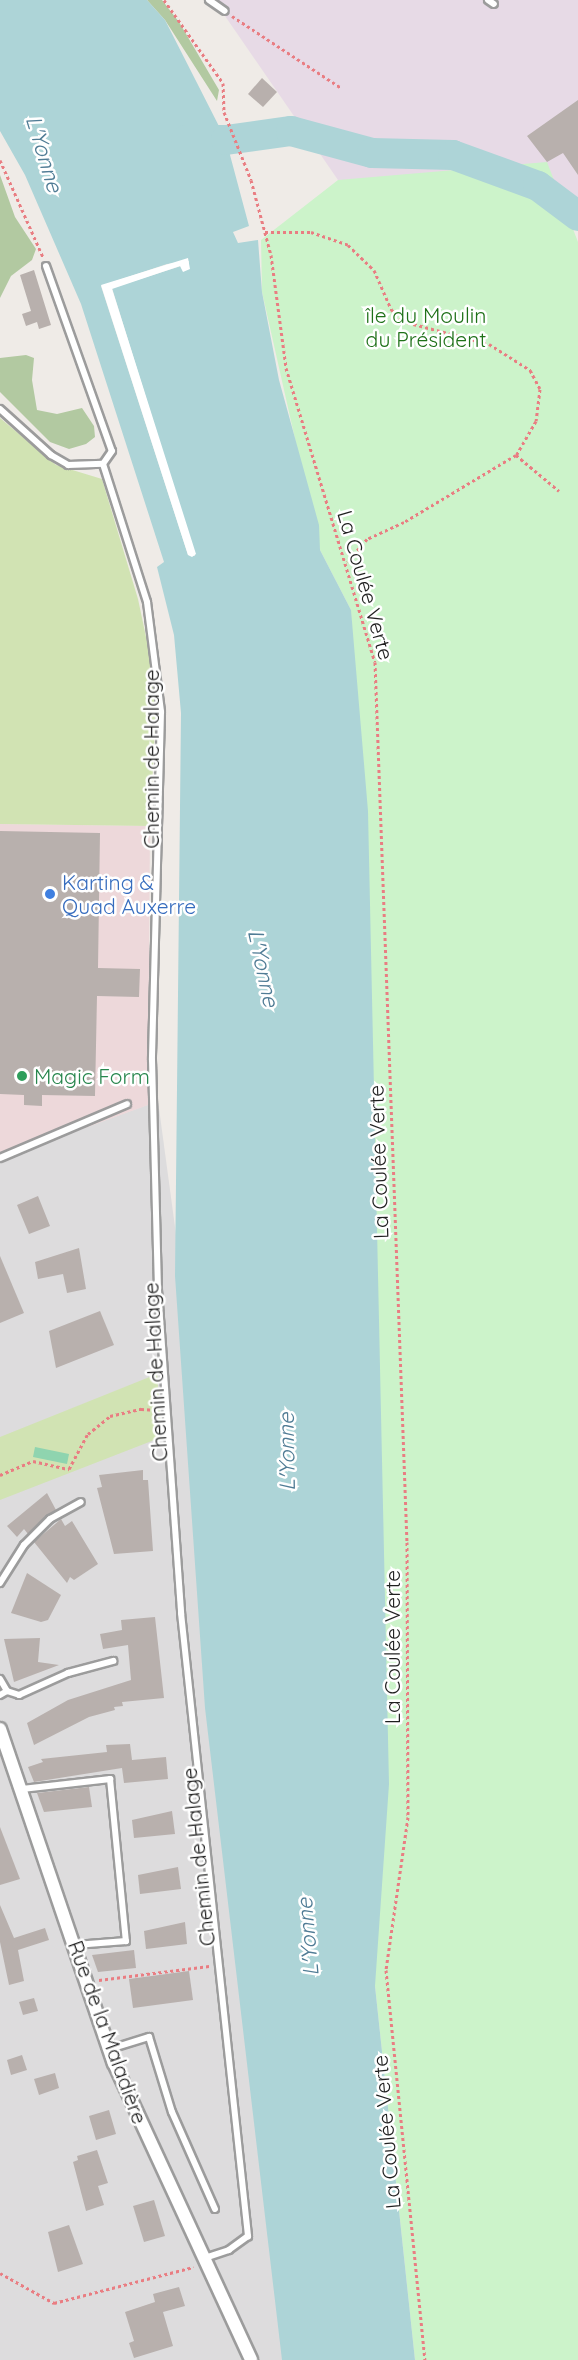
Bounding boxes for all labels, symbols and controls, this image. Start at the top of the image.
water label: L'Yonne [20,113,68,195]
park label: île du Moulin du Président [366,302,486,352]
street label: La Coulée Verte [333,507,399,663]
street label: Chemin de Halage [138,669,164,849]
place label: Karting & Quad Auxerre [62,869,196,919]
marker: Karting & Quad Auxerre [43,887,57,901]
water label: L'Yonne [242,927,284,1009]
place label: Magic Form [34,1063,150,1089]
marker: Magic Form [15,1069,29,1083]
street label: La Coulée Verte [363,1084,393,1240]
street label: Chemin de Halage [138,1282,172,1462]
water label: L'Yonne [273,1413,301,1491]
street label: La Coulée Verte [379,1570,405,1724]
street label: Chemin de Halage [176,1767,220,1947]
water label: L'Yonne [291,1897,325,1977]
street label: Rue de la Maladière [63,1937,153,2127]
street label: La Coulée Verte [367,2054,405,2210]

